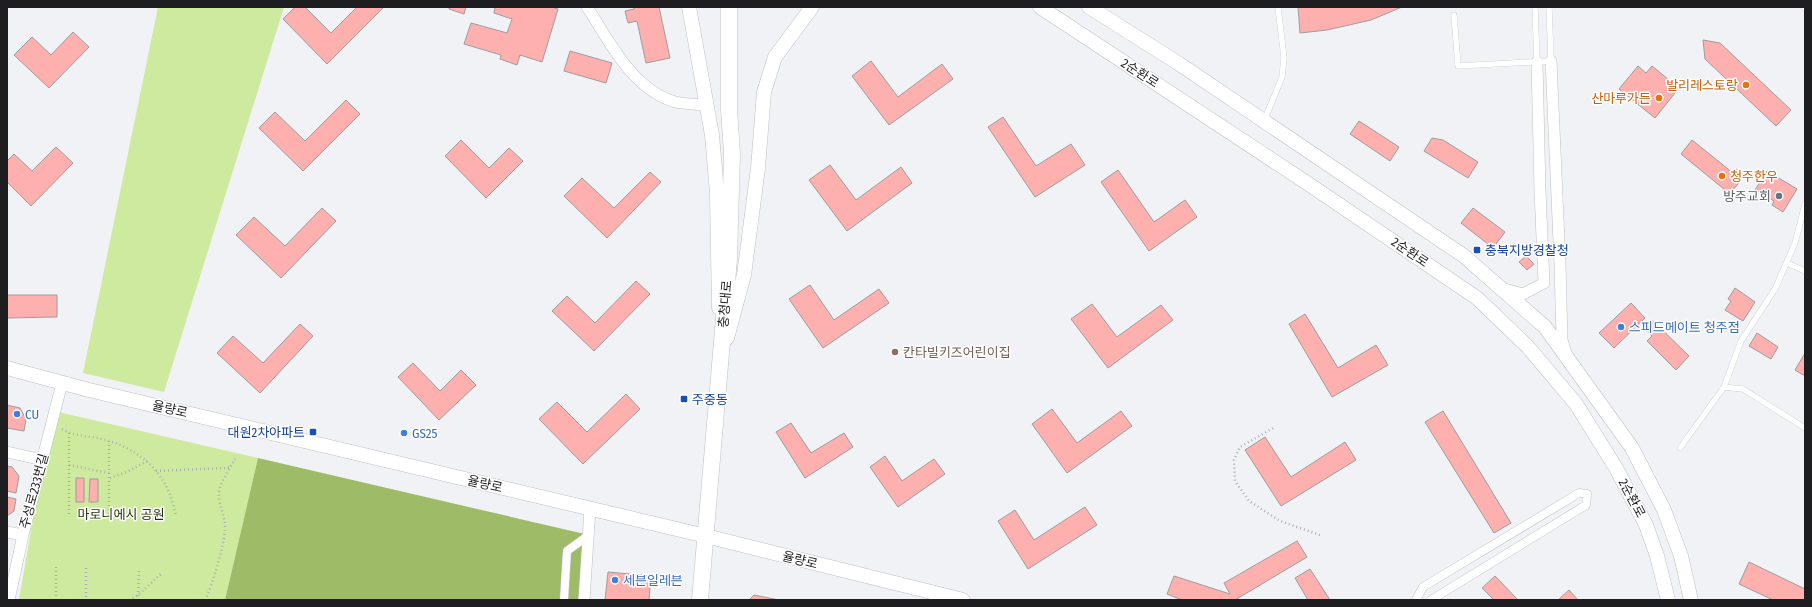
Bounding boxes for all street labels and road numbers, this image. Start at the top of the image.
street label: 2순환로 [1118,55,1162,91]
street label: 2순환로 [1389,234,1431,270]
street label: 충청대로 [715,279,735,328]
street label: 율량로 [151,398,189,420]
street label: 주성로233번길 [17,452,51,530]
street label: 율량로 [466,473,504,495]
street label: 2순환로 [1616,476,1648,520]
street label: 율량로 [781,548,819,572]

